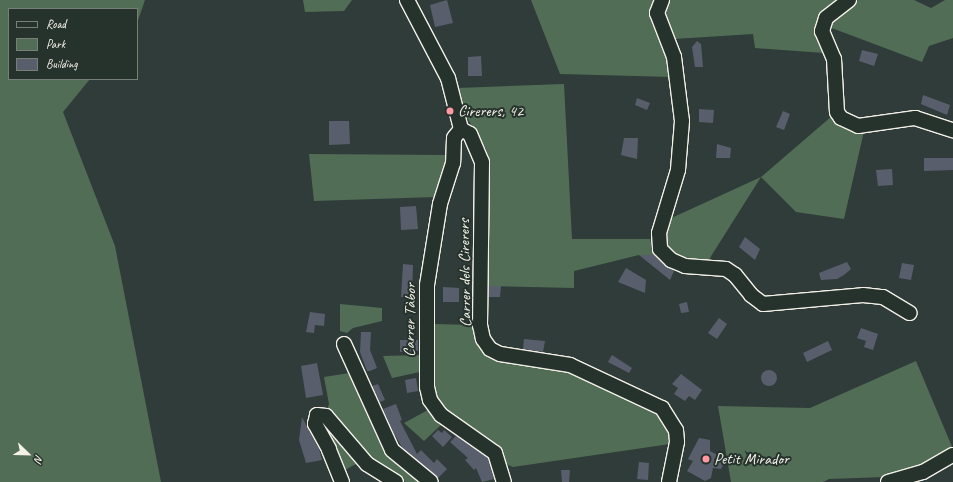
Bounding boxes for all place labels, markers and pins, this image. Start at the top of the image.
place label: Cirerers, 42 [458,101,523,121]
marker: Cirerers, 42 [445,106,455,116]
place label: Petit Mirador [714,449,788,469]
marker: Petit Mirador [701,454,711,464]

